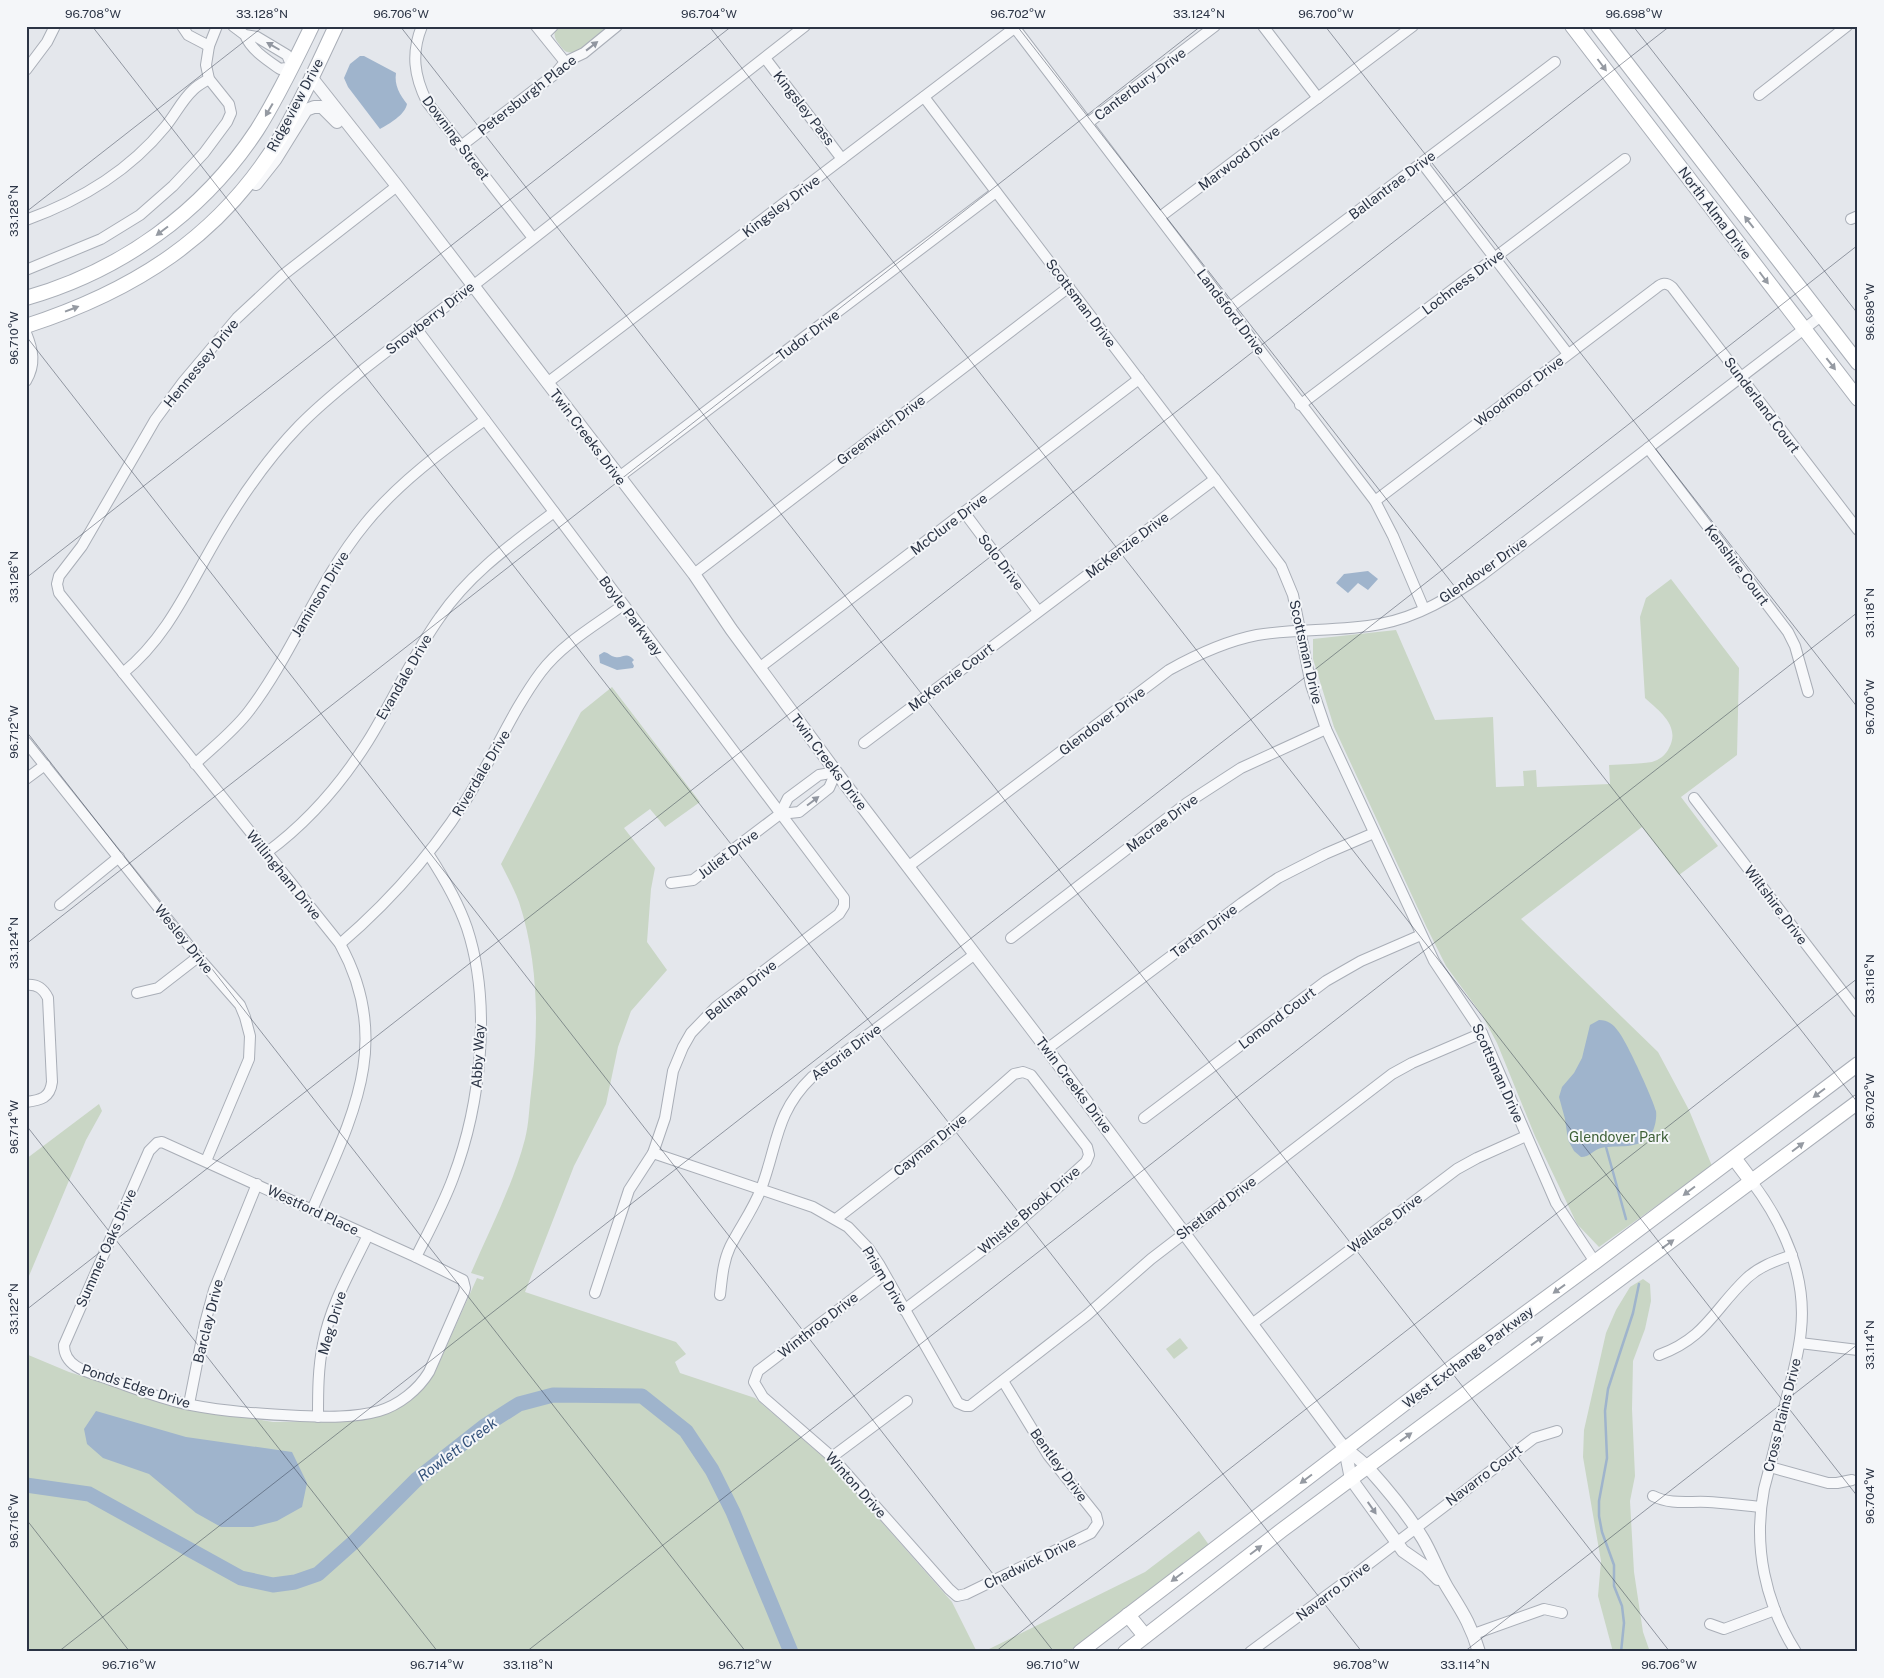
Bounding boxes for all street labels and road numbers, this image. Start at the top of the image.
street label: Canterbury Drive [1091,44,1189,124]
street label: Petersburgh Place [475,52,579,138]
street label: Ridgeview Drive [264,55,326,154]
street label: Kingsley Pass [770,68,838,148]
street label: Downing Street [419,93,493,183]
street label: Marwood Drive [1195,122,1283,194]
street label: Ballantrae Drive [1346,147,1438,223]
street label: North Alma Drive [1675,164,1755,262]
street label: Kingsley Drive [739,172,823,240]
street label: Lochness Drive [1419,246,1507,318]
street label: Scottsman Drive [1043,256,1120,350]
street label: Landsford Drive [1194,266,1268,358]
street label: Snowberry Drive [383,278,478,358]
street label: Tudor Drive [774,306,843,364]
street label: Hennessey Drive [161,316,242,410]
street label: Woodmoor Drive [1471,352,1567,430]
street label: Sunderland Court [1721,354,1803,456]
street label: Twin Creeks Drive [547,386,629,488]
street label: Greenwich Drive [834,392,928,468]
street label: McClure Drive [907,490,991,558]
street label: McKenzie Drive [1082,509,1172,581]
street label: Kenshire Court [1701,522,1773,608]
street label: Solo Drive [975,531,1027,593]
street label: Glendover Drive [1436,534,1530,606]
street label: Jaminson Drive [288,548,352,640]
street label: Boyle Parkway [596,573,666,659]
street label: Scottsman Drive [1286,598,1326,706]
street label: Evandale Drive [373,631,435,723]
street label: McKenzie Court [905,640,997,714]
street label: Glendover Drive [1056,683,1148,759]
street label: Twin Creeks Drive [788,711,870,813]
street label: Riverdale Drive [449,727,513,819]
street label: Macrae Drive [1123,791,1201,855]
street label: Juliet Drive [695,826,761,882]
street label: Willingham Drive [243,827,325,923]
street label: Wiltshire Drive [1741,862,1811,948]
street label: Wesley Drive [151,901,217,977]
street label: Tartan Drive [1168,901,1240,961]
street label: Bellnap Drive [702,957,780,1023]
street label: Lomond Court [1235,984,1319,1052]
street label: Astoria Drive [808,1020,884,1083]
street label: Scottsman Drive [1469,1021,1527,1125]
street label: Abby Way [468,1023,488,1089]
street label: Twin Creeks Drive [1033,1034,1115,1136]
street label: Cayman Drive [890,1111,970,1179]
street label: Whistle Brook Drive [975,1163,1083,1257]
street label: Shetland Drive [1173,1173,1259,1243]
street label: Westford Place [265,1182,361,1238]
street label: Summer Oaks Drive [73,1186,139,1310]
street label: Wallace Drive [1345,1190,1425,1256]
street label: Prism Drive [859,1243,911,1315]
street label: Barclay Drive [190,1277,226,1365]
street label: Meg Drive [315,1289,349,1357]
street label: Winthrop Drive [775,1289,861,1361]
street label: West Exchange Parkway [1400,1302,1537,1411]
street label: Cross Plains Drive [1760,1356,1804,1474]
street label: Ponds Edge Drive [79,1361,193,1411]
street label: Bentley Drive [1027,1425,1091,1505]
street label: Navarro Court [1443,1441,1525,1509]
street label: Winton Drive [822,1449,890,1521]
street label: Chadwick Drive [981,1534,1079,1592]
street label: Navarro Drive [1293,1558,1373,1624]

